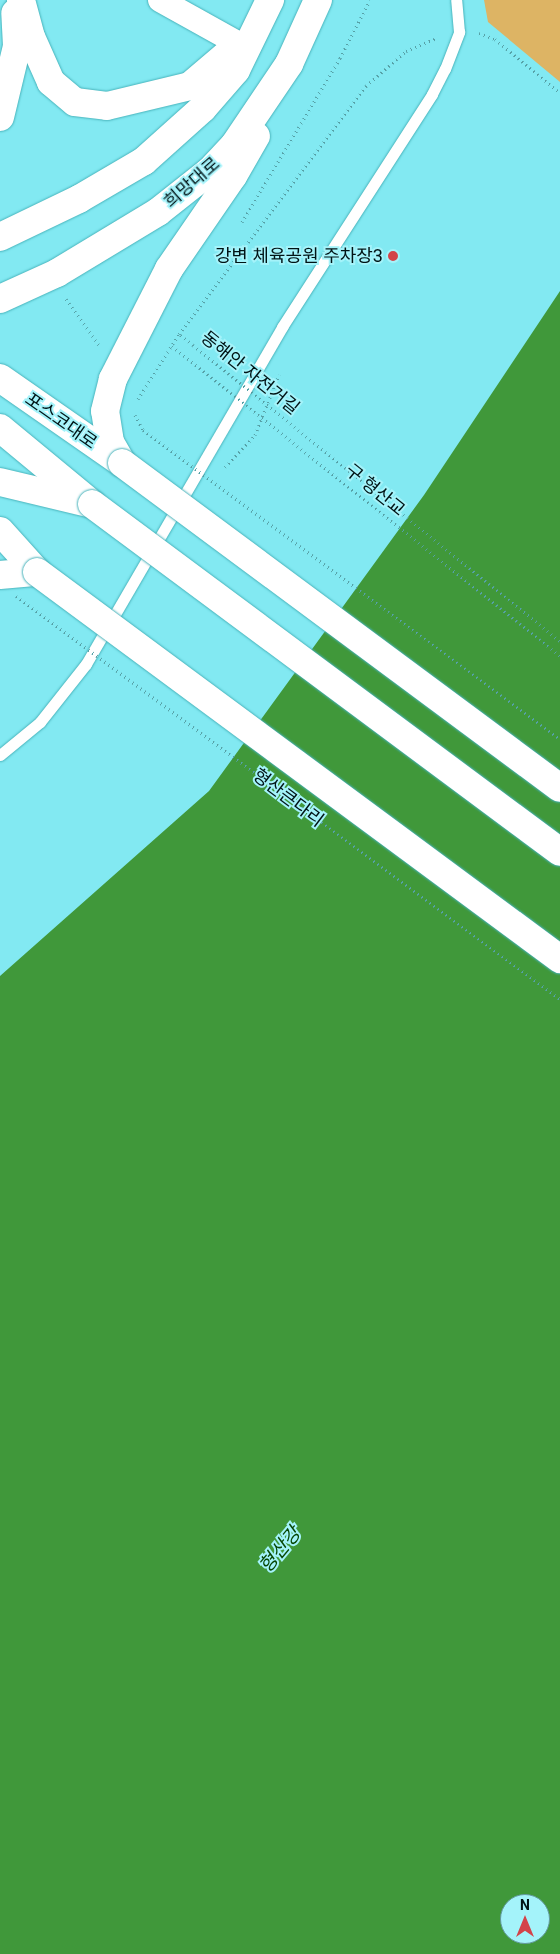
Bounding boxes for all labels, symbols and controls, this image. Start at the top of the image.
street label: 희망대로 [160,153,224,213]
place label: 강변 체육공원 주차장3 [215,245,383,267]
marker: 강변 체육공원 주차장3 [387,250,399,262]
street label: 동해안 자전거길 [196,327,304,419]
street label: 포스코대로 [21,388,101,454]
street label: 구 형산교 [341,459,409,521]
street label: 형산큰다리 [248,764,328,832]
water label: 형산강 [254,1523,306,1577]
north arrow [500,1894,550,1944]
text: N [520,1897,530,1913]

